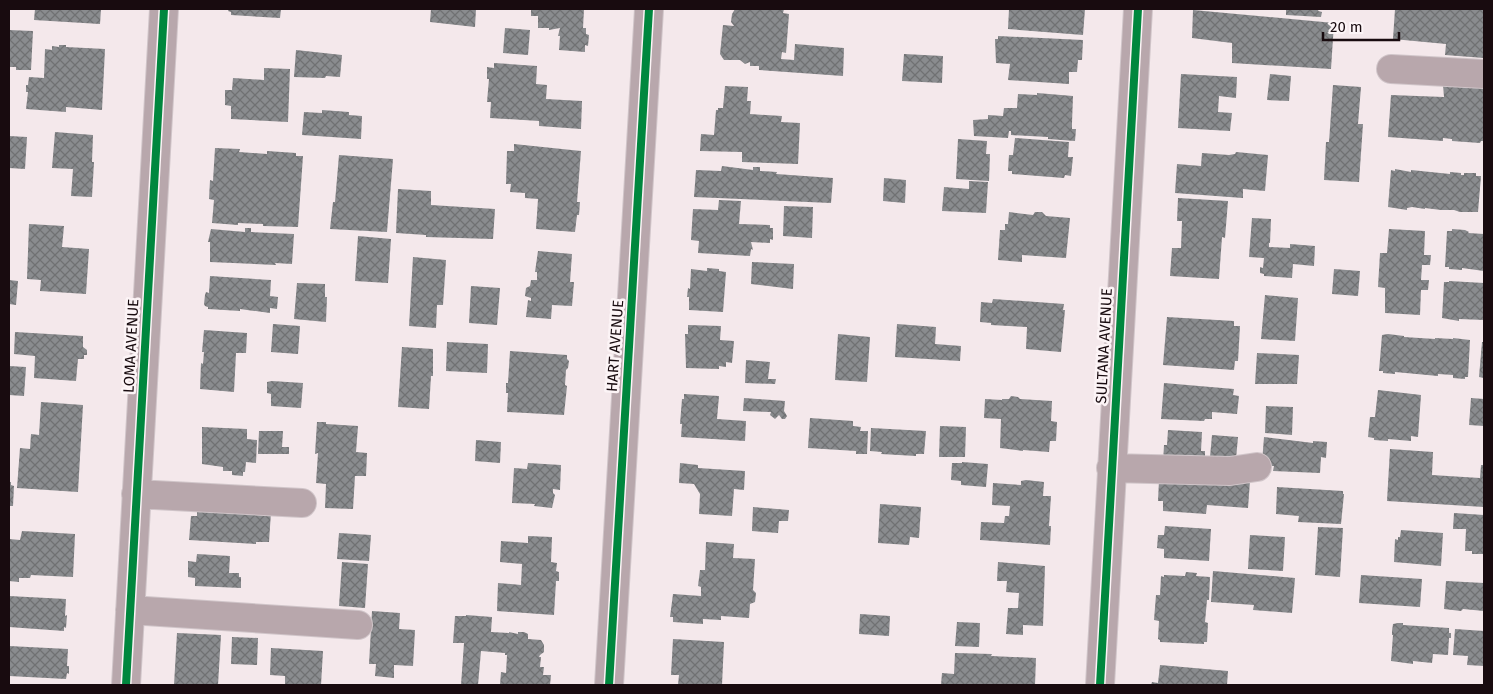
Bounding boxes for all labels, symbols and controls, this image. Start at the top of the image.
scale bar [1323,10,1399,42]
text: 20 m [1330,18,1363,36]
street label: SULTANA AVENUE [1092,288,1116,404]
street label: LOMA AVENUE [120,298,142,394]
street label: HART AVENUE [603,299,627,393]

